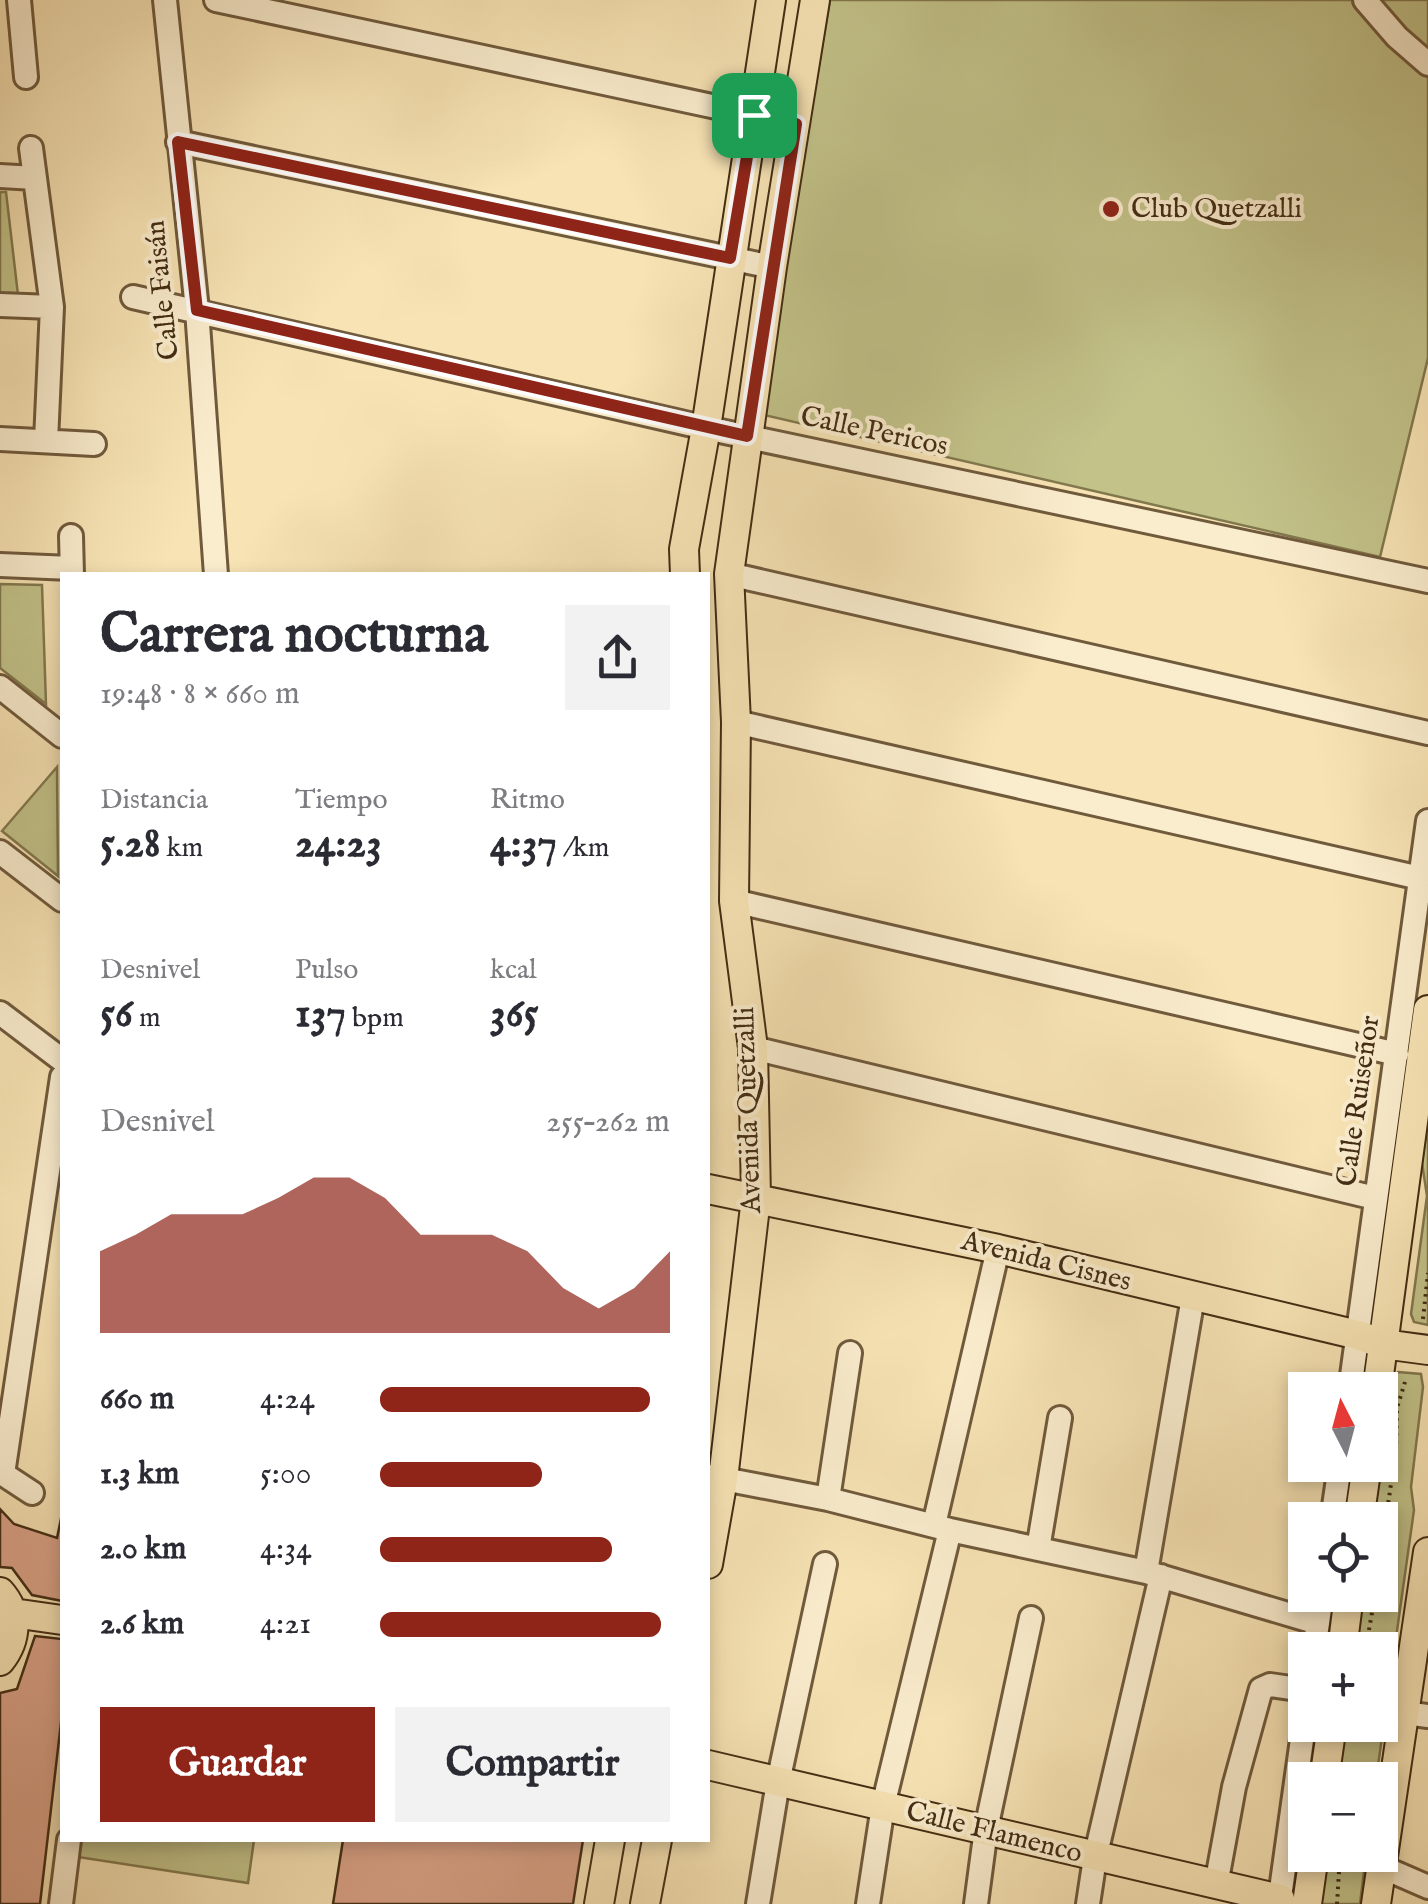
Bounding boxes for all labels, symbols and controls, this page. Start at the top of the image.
pin [712,73,797,158]
icon: arrive [727,88,782,143]
place label: Club Quetzalli [1131,192,1302,227]
marker: Club Quetzalli [1100,198,1122,220]
street label: Calle Faisán [138,218,188,362]
street label: Calle Pericos [797,399,951,465]
text: Carrera nocturna [100,601,488,671]
button: share [565,605,670,710]
text: 19:48 · 8 × 660 m [100,674,300,715]
text: Distancia [100,783,208,818]
text: Tiempo [295,783,388,818]
text: Ritmo [490,783,565,818]
text: 5.28 [100,818,160,871]
text: 24:23 [295,818,382,871]
text: 4:37 [490,818,557,871]
text: km [160,831,203,866]
text: /km [557,831,609,866]
text: Desnivel [100,953,200,988]
text: Pulso [295,953,358,988]
text: kcal [490,953,537,988]
text: 56 [100,988,133,1041]
text: 137 [295,988,346,1041]
text: 365 [490,988,539,1041]
text: m [133,1001,161,1036]
text: bpm [346,1001,404,1036]
street label: Avenida Quetzalli [728,1006,770,1215]
street label: Calle Ruiseñor [1330,1013,1388,1189]
text: Desnivel [100,1102,215,1143]
text: 255–262 m [546,1102,670,1143]
street label: Avenida Cisnes [957,1224,1135,1300]
north arrow [1288,1372,1398,1482]
map controls [1288,1372,1398,1872]
text: 660 m [100,1379,174,1420]
text: 4:24 [260,1379,315,1420]
text: 1.3 km [100,1454,180,1495]
text: 5:00 [260,1454,311,1495]
button: locate [1288,1502,1398,1612]
text: 2.0 km [100,1529,186,1570]
text: 4:34 [260,1529,312,1570]
text: 2.6 km [100,1604,184,1645]
text: 4:21 [260,1604,311,1645]
button: + [1288,1632,1398,1742]
button: Guardar [100,1707,375,1822]
button: Compartir [395,1707,670,1822]
button: − [1288,1762,1398,1872]
street label: Calle Flamenco [902,1794,1086,1872]

